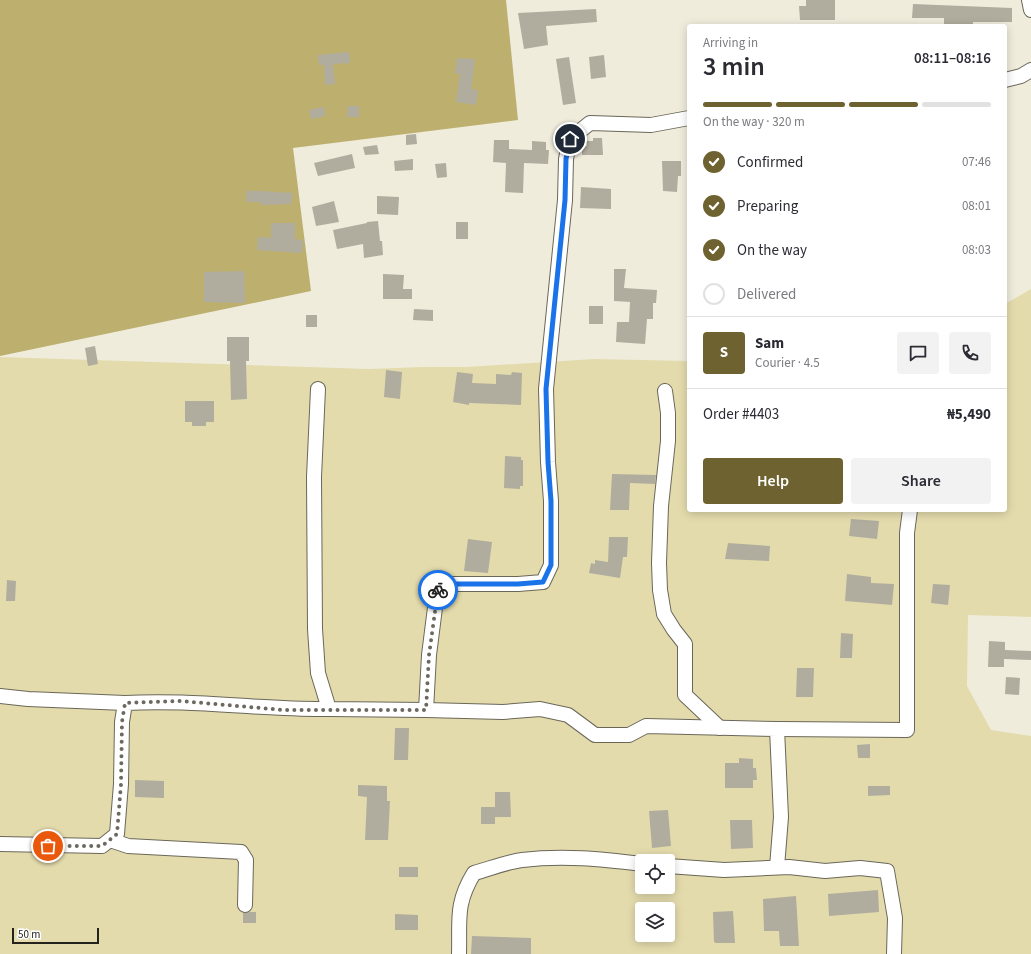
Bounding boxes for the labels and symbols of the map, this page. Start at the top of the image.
pin [553,122,587,156]
courier [418,570,458,610]
pin [31,829,65,863]
scale bar [12,926,99,945]

